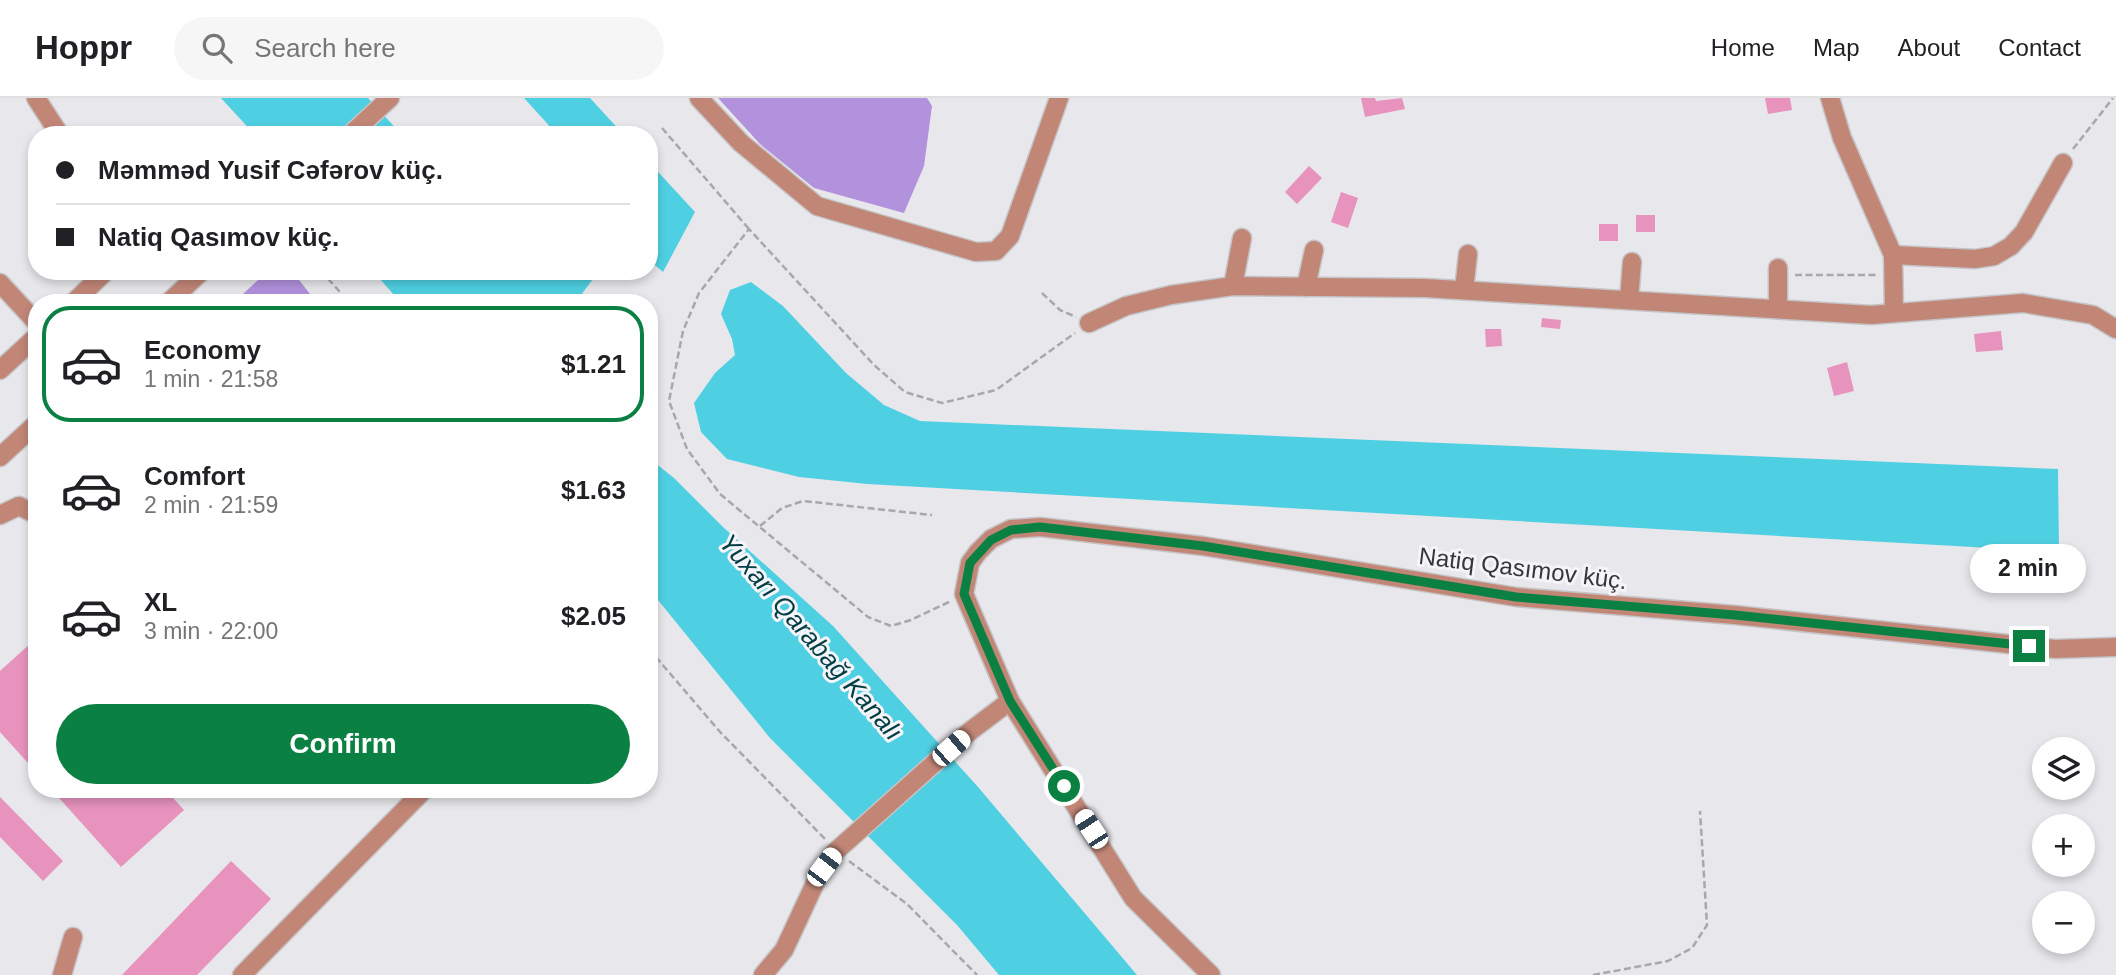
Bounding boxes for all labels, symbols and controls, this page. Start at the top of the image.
search box [174,17,664,80]
text: Hoppr [35,29,132,66]
icon: search [198,29,236,67]
text: Search here [254,33,396,63]
text: Home [1711,34,1775,61]
text: Map [1813,34,1860,61]
text: About [1898,34,1960,61]
text: Contact [1998,34,2081,61]
text: Məmməd Yusif Cəfərov küç. [98,155,443,185]
text: Natiq Qasımov küç. [98,222,339,252]
icon: car [60,333,123,396]
text: Economy [144,335,261,365]
text: $1.21 [561,349,626,379]
text: 1 min · 21:58 [144,366,278,392]
icon: car [60,459,123,522]
text: Comfort [144,461,245,491]
text: $1.63 [561,475,626,505]
text: 2 min · 21:59 [144,492,278,518]
water label: Yuxarı Qarabağ Kanalı [713,528,909,746]
street label: Natiq Qasımov küç. [1417,542,1629,594]
callout: 2 min [1971,545,2087,594]
text: 2 min [1998,555,2058,581]
icon: car [60,585,123,648]
text: XL [144,587,177,617]
text: $2.05 [561,601,626,631]
text: 3 min · 22:00 [144,618,278,644]
route end [2013,630,2045,662]
button: Confirm [56,704,630,784]
car [929,726,974,770]
map controls [2032,737,2095,954]
button: layers [2032,737,2095,800]
route start [1048,770,1080,802]
car [1071,806,1112,852]
button: + [2032,814,2095,877]
car [803,844,846,890]
button: − [2032,891,2095,954]

